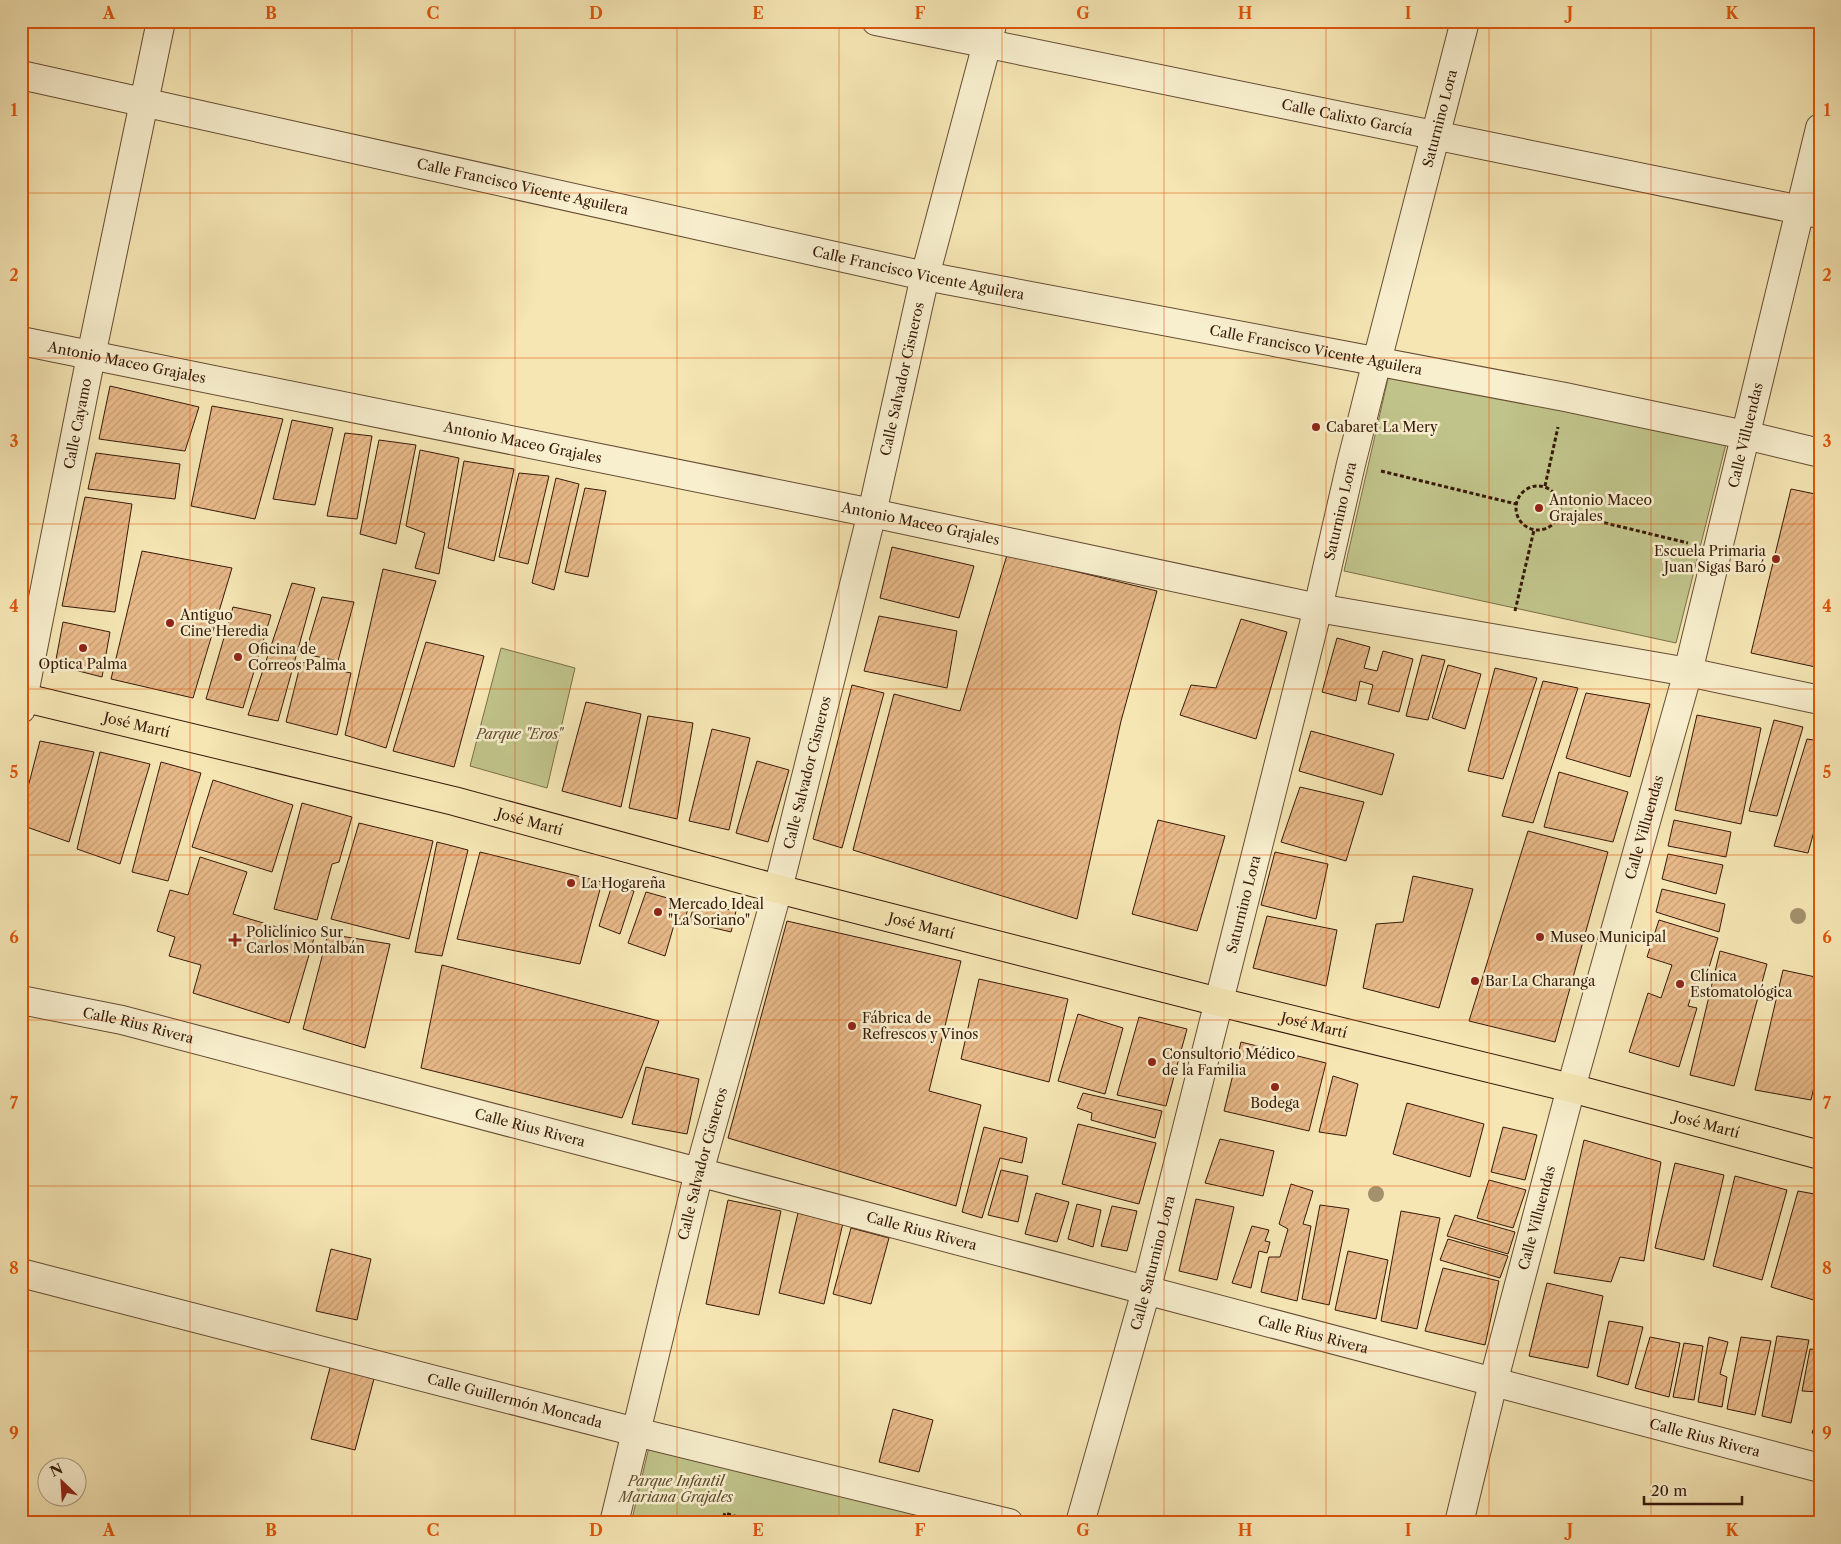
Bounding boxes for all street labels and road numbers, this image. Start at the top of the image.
street label: Saturnino Lora [1418,67,1461,169]
street label: Calle Calixto García [1280,95,1415,140]
street label: Calle Francisco Vicente Aguilera [415,154,631,219]
street label: Calle Francisco Vicente Aguilera [811,242,1027,304]
street label: Calle Salvador Cisneros [876,300,928,457]
street label: Calle Francisco Vicente Aguilera [1208,321,1425,379]
street label: Antonio Maceo Grajales [45,337,208,387]
street label: Calle Cayamo [60,376,95,471]
street label: Calle Villuendas [1724,381,1767,490]
street label: Antonio Maceo Grajales [441,417,604,467]
street label: Saturnino Lora [1320,460,1360,562]
street label: Antonio Maceo Grajales [839,498,1001,549]
street label: Calle Salvador Cisneros [779,694,835,851]
street label: José Martí [100,708,172,741]
street label: Calle Villuendas [1621,773,1668,882]
street label: José Martí [493,804,565,839]
street label: Saturnino Lora [1222,853,1265,955]
street label: José Martí [884,908,956,943]
street label: Calle Rius Rivera [81,1003,196,1048]
street label: José Martí [1277,1008,1349,1042]
street label: Calle Salvador Cisneros [674,1085,731,1242]
street label: Calle Rius Rivera [473,1104,588,1151]
street label: José Martí [1670,1106,1742,1142]
street label: Calle Villuendas [1514,1163,1559,1272]
street label: Calle Saturnino Lora [1126,1193,1179,1332]
street label: Calle Rius Rivera [864,1208,980,1254]
street label: Calle Rius Rivera [1256,1311,1371,1358]
street label: Calle Guillermón Moncada [425,1369,605,1432]
street label: Calle Rius Rivera [1648,1414,1763,1461]

